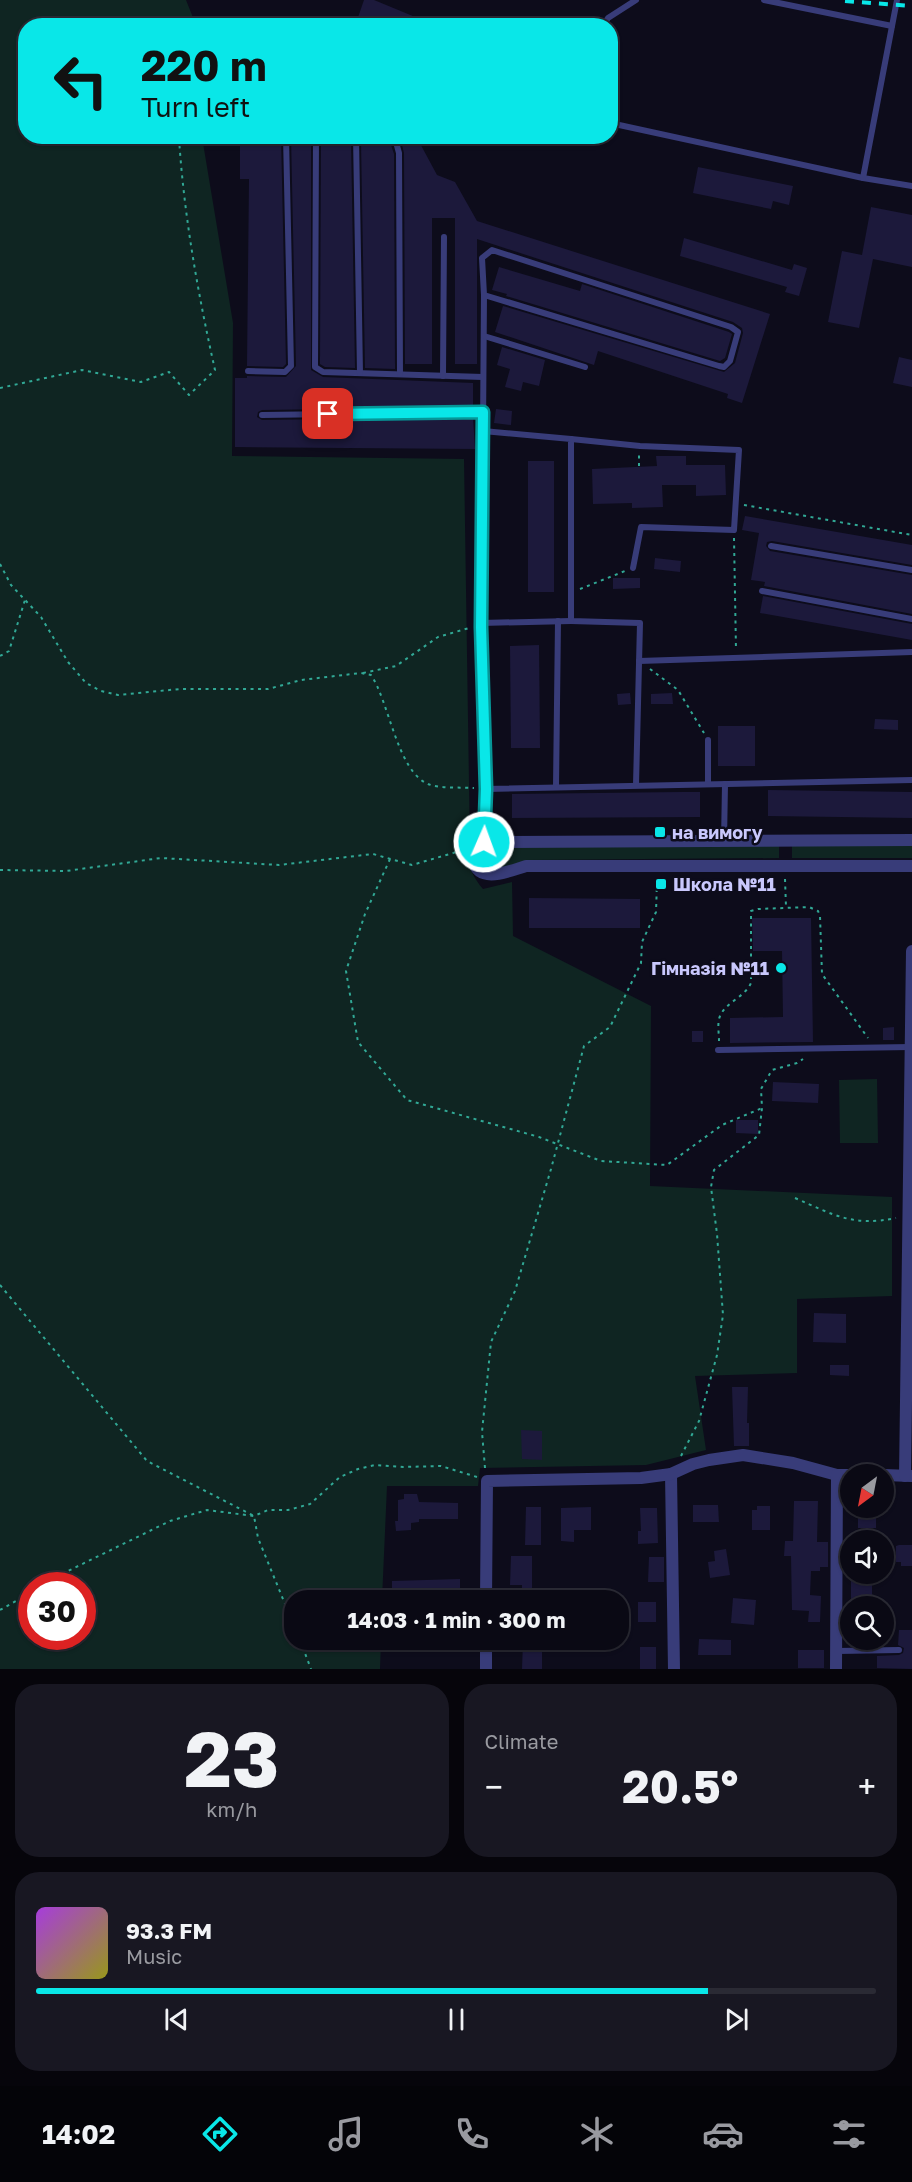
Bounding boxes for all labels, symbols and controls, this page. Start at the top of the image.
text: 220 m [141,40,267,90]
icon: left [42,42,120,120]
text: Turn left [141,91,250,123]
pin [302,388,353,439]
icon: arrive [311,397,344,430]
position arrow [452,810,516,874]
place label: на вимогу [672,821,763,843]
marker: на вимогу [653,825,667,839]
place label: Школа №11 [673,873,776,895]
marker: Школа №11 [654,877,668,891]
place label: Гімназія №11 [651,957,769,979]
marker: Гімназія №11 [774,961,788,975]
north arrow [840,1464,894,1518]
map controls [840,1464,894,1650]
button: sound [840,1530,894,1584]
speed limit sign: 30 [18,1572,96,1650]
button: search [840,1596,894,1650]
text: 14:03 · 1 min · 300 m [347,1606,566,1633]
text: 23 [184,1711,279,1804]
text: Climate [485,1729,558,1753]
text: 20.5° [622,1759,738,1813]
text: − [485,1767,503,1806]
text: + [858,1767,876,1806]
text: km/h [206,1797,257,1821]
text: 93.3 FM [126,1917,212,1944]
text: Music [126,1944,182,1968]
icon: previous [160,2003,193,2036]
icon: pause [440,2003,473,2036]
icon: next [720,2003,753,2036]
icon: directions [199,2113,241,2155]
icon: music [325,2113,367,2155]
icon: phone [451,2113,493,2155]
icon: climate [576,2113,618,2155]
icon: car [702,2113,744,2155]
icon: filters [828,2113,870,2155]
text: 14:02 [42,2118,115,2150]

